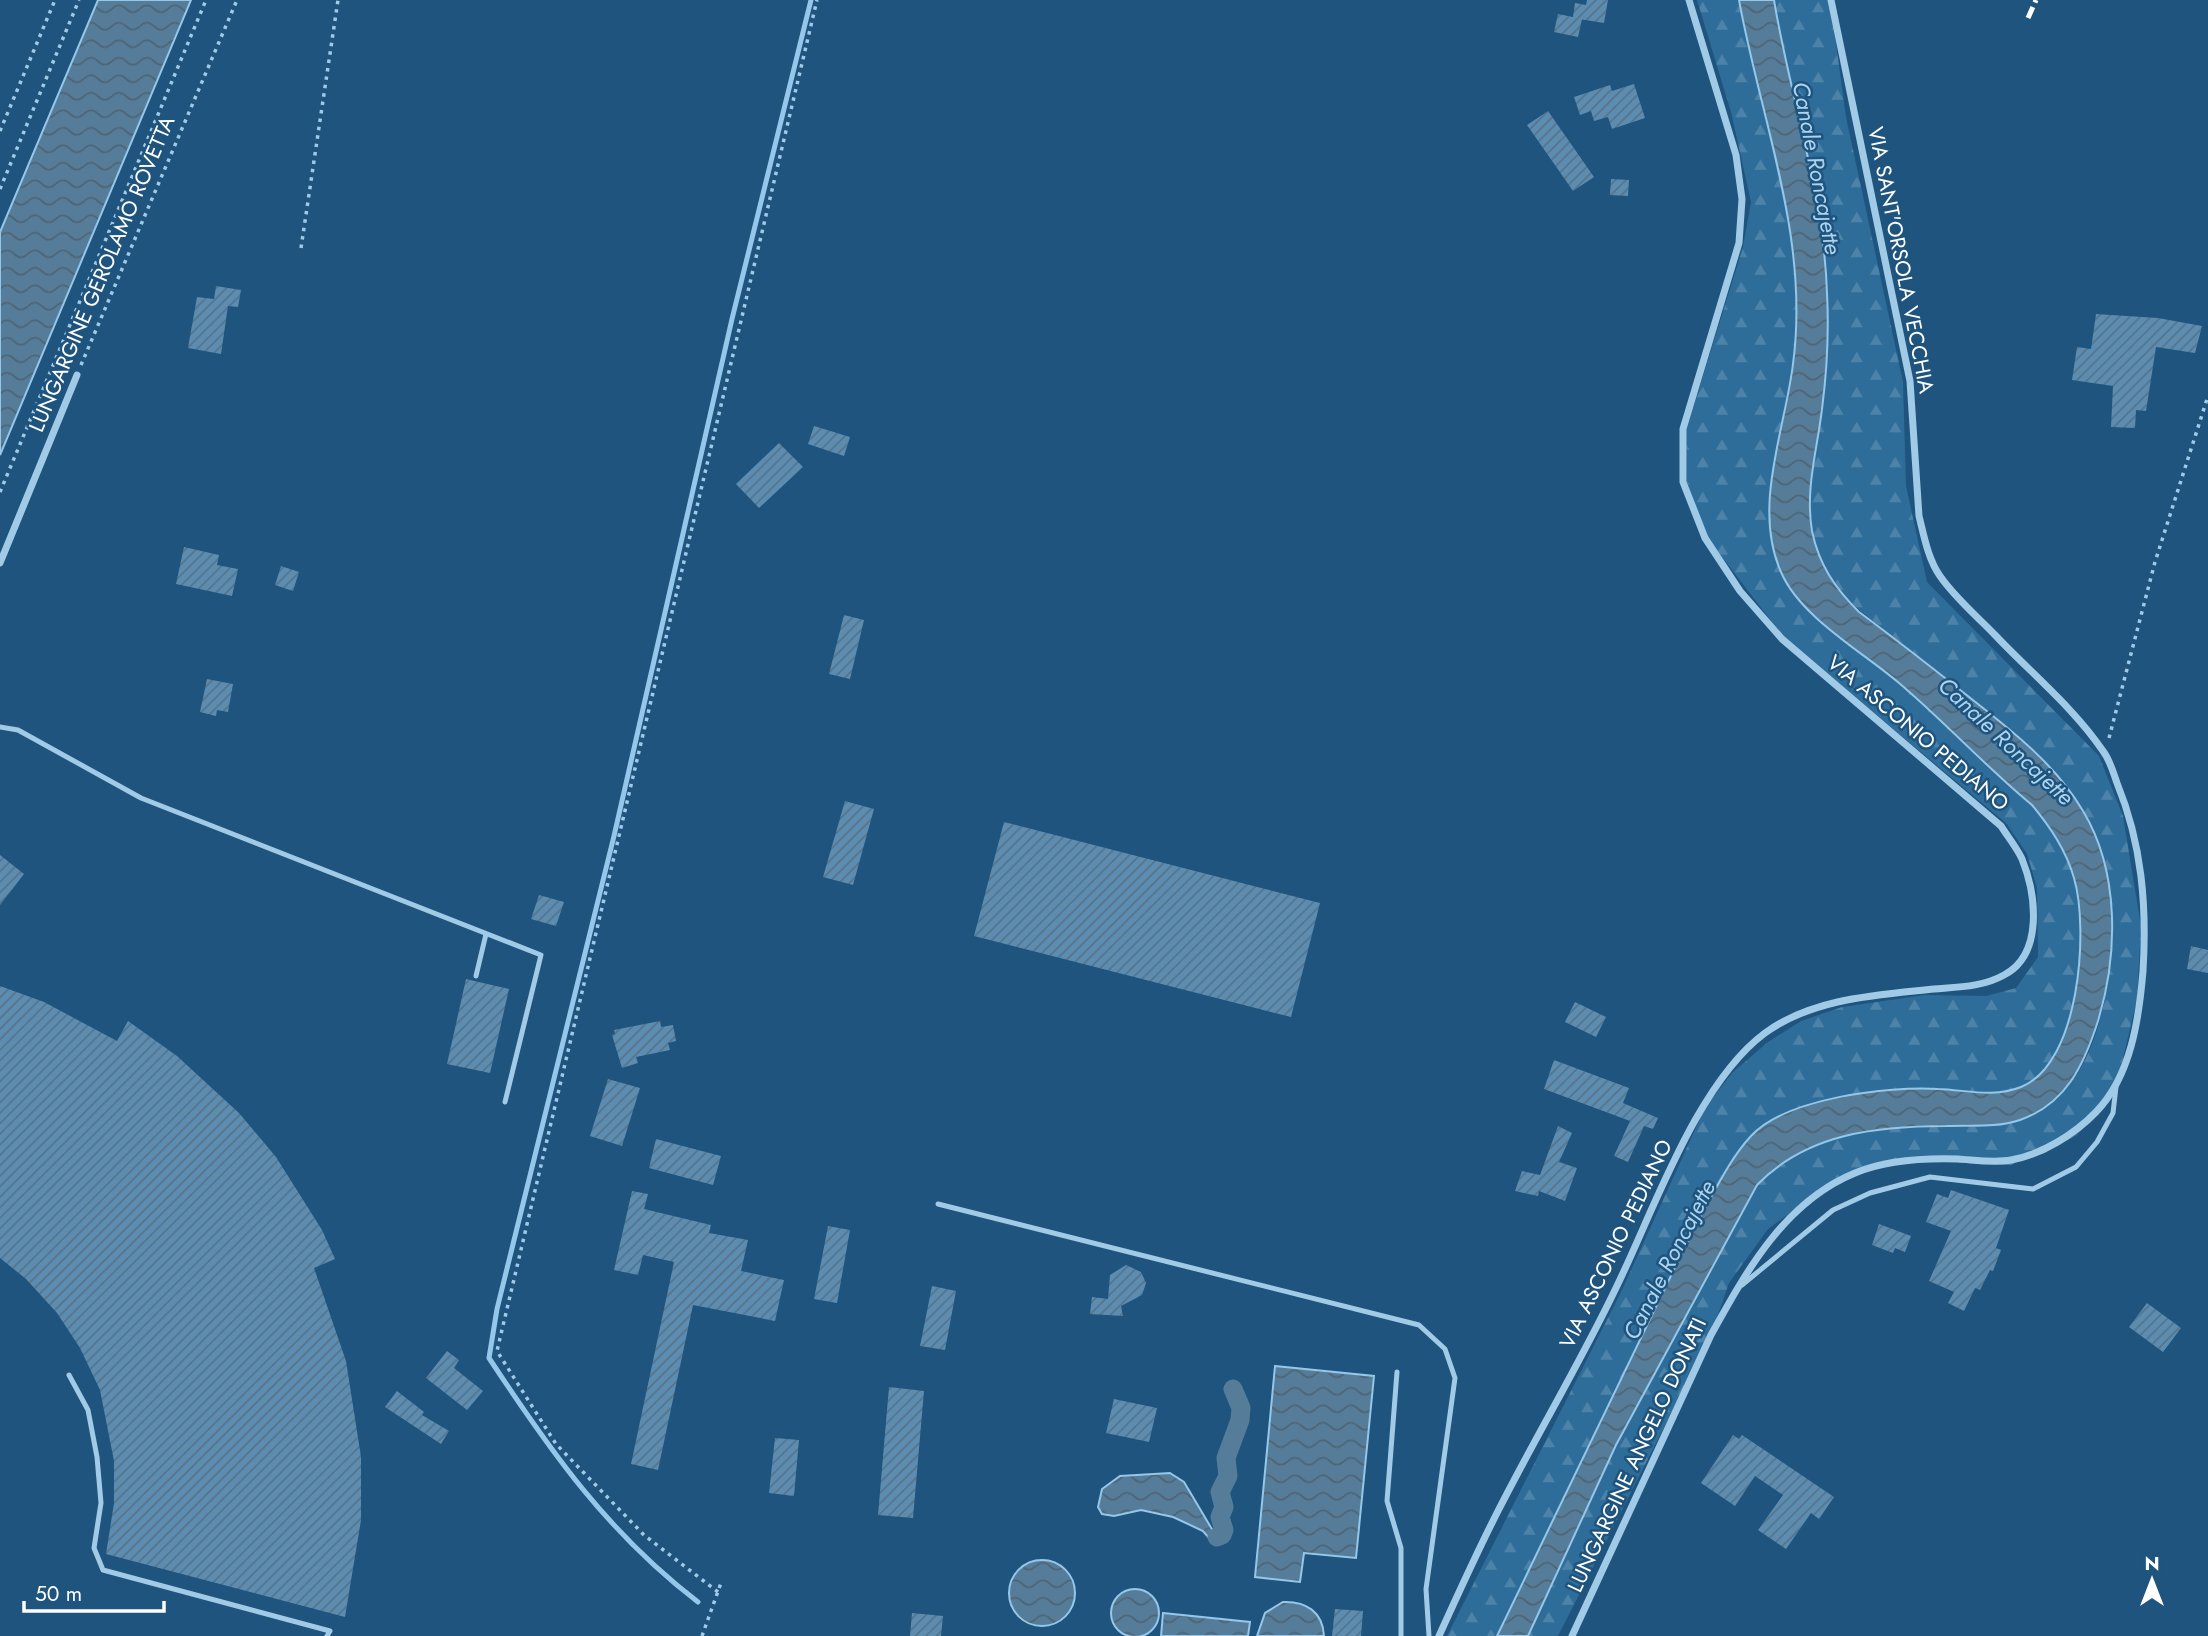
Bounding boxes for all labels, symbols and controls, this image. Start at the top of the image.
water label: Canale Roncajette [1784,79,1850,258]
street label: LUNGARGINE GEROLAMO ROVETTA [22,111,182,437]
street label: VIA SANT'ORSOLA VECCHIA [1860,124,1942,396]
street label: VIA ASCONIO PEDIANO [1821,648,2015,818]
water label: Canale Roncajette [1930,669,2082,813]
street label: VIA ASCONIO PEDIANO [1552,1134,1680,1354]
water label: Canale Roncajette [1614,1174,1724,1346]
street label: LUNGARGINE ANGELO DONATI [1560,1313,1714,1597]
north arrow [2117,1545,2187,1615]
text: N [2144,1550,2160,1577]
scale bar [24,1570,164,1614]
text: 50 m [35,1579,82,1609]

